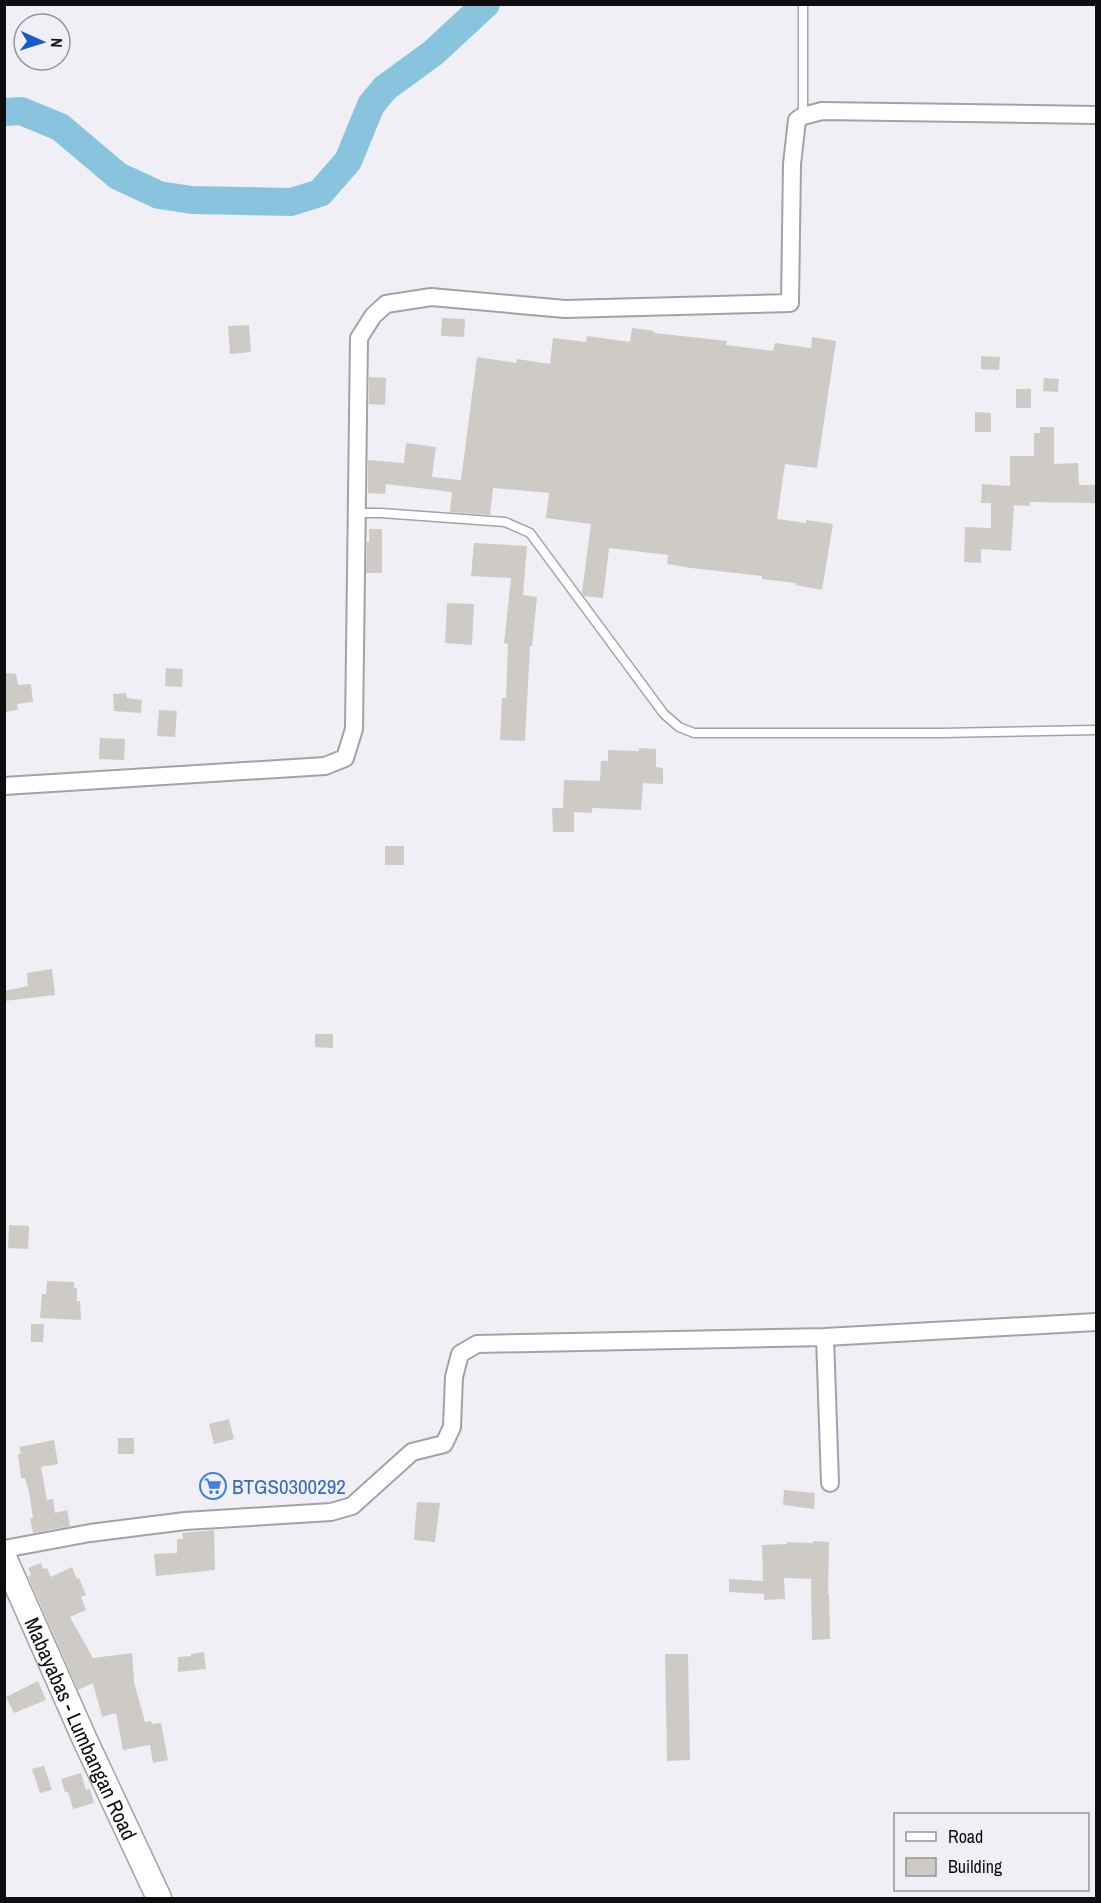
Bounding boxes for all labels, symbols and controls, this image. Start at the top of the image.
north arrow [12,12,72,72]
text: N [46,37,68,48]
supermarket icon: BTGS0300292 [198,1471,228,1501]
place label: BTGS0300292 [232,1472,346,1501]
street label: Mabayabas - Lumbangan Road [18,1613,144,1844]
legend [894,1813,1089,1891]
text: Road [948,1824,983,1849]
text: Building [948,1854,1003,1879]

